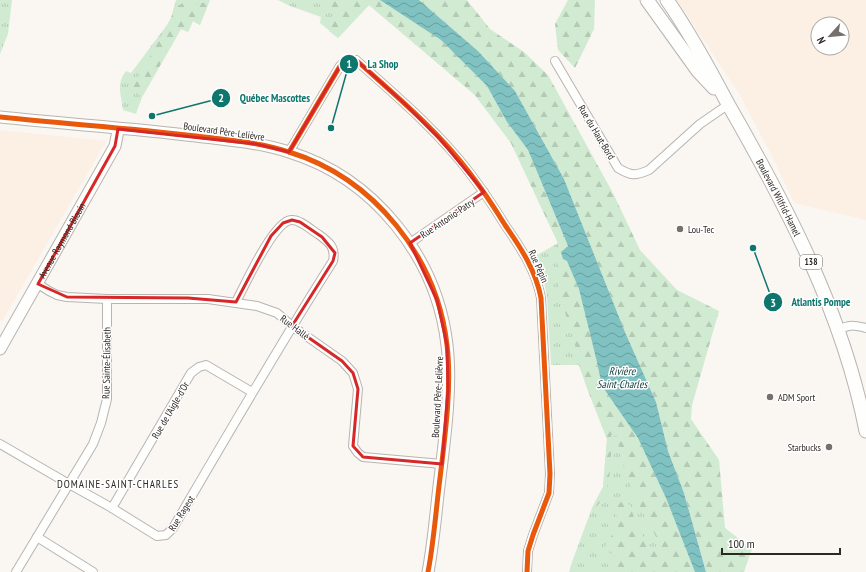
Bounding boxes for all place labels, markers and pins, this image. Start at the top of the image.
callout: La Shop [339,53,406,76]
callout: Québec Mascottes [211,86,318,109]
place label: Lou-Tec [688,223,715,236]
marker: Lou-Tec [675,224,685,234]
callout: Atlantis Pompe [763,291,859,314]
place label: ADM Sport [778,391,815,404]
marker: ADM Sport [765,392,775,402]
place label: Starbucks [788,441,822,454]
marker: Starbucks [824,442,834,452]

